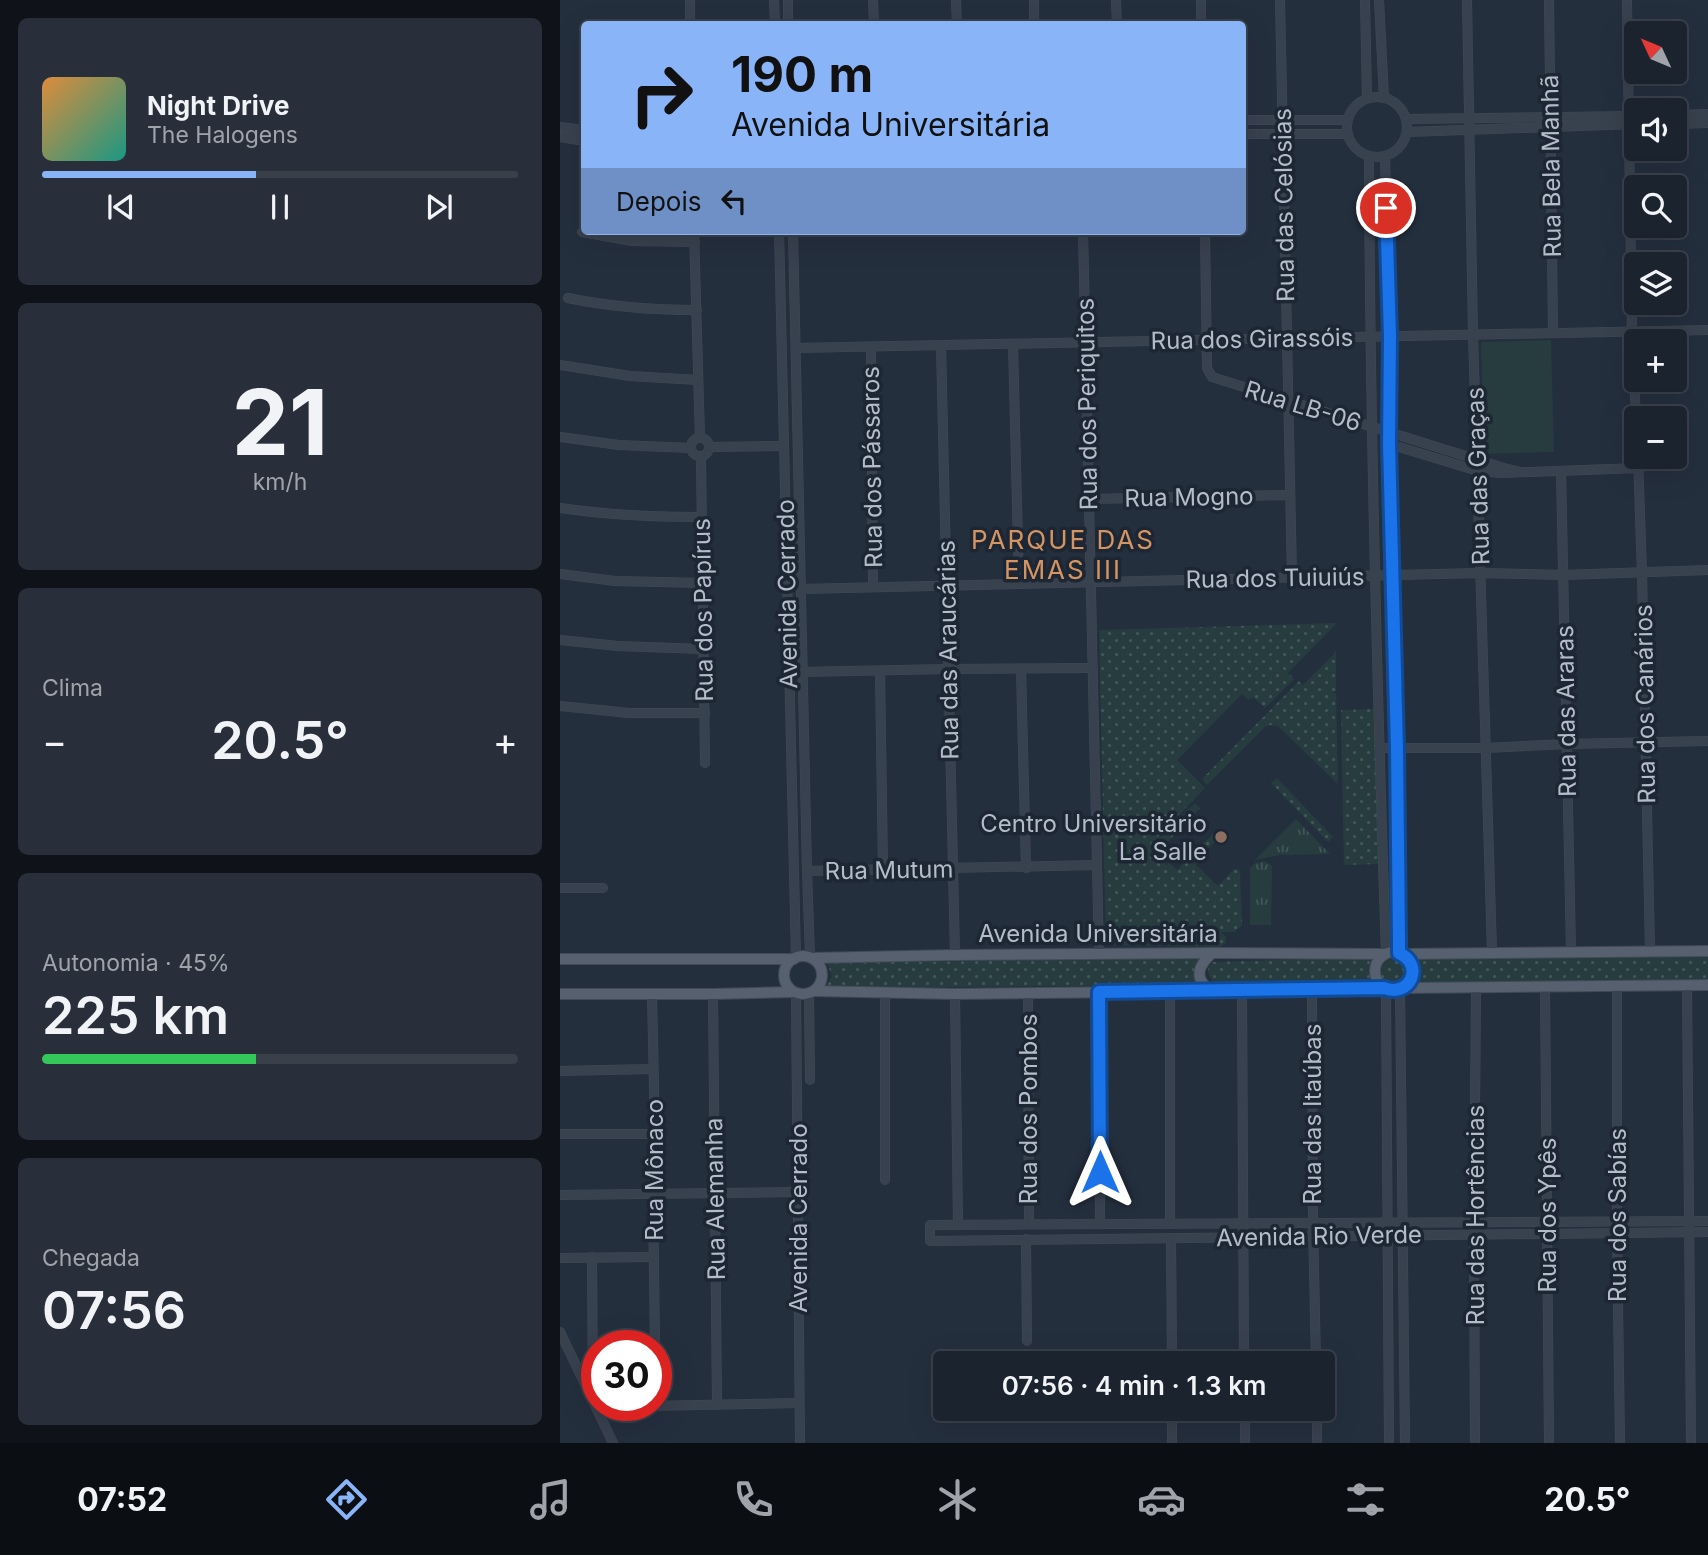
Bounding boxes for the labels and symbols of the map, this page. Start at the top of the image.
north arrow [1624,21,1687,84]
street label: Rua Bela Manhã [1535,74,1567,258]
street label: Rua das Celósias [1268,108,1300,302]
pin [1356,178,1416,238]
street label: Rua dos Periquitos [1071,298,1103,510]
street label: Rua dos Girassóis [1150,323,1354,355]
street label: Rua dos Pássaros [856,366,888,568]
street label: Rua LB-06 [1241,375,1365,437]
street label: Rua das Graças [1460,387,1496,565]
street label: Rua Mogno [1124,481,1254,513]
street label: Avenida Cerrado [771,499,803,689]
street label: Rua dos Papírus [687,518,719,702]
district label: PARQUE DAS EMAS III [971,524,1155,585]
street label: Rua das Araucárias [932,540,964,760]
street label: Rua dos Tuiuiús [1185,562,1365,594]
street label: Rua dos Canários [1629,604,1661,804]
street label: Rua das Araras [1550,625,1582,797]
place label: Centro Universitário La Salle [980,809,1207,866]
marker: Centro Universitário La Salle [1213,829,1229,845]
street label: Rua Mutum [824,854,954,886]
street label: Avenida Universitária [978,919,1218,948]
street label: Rua dos Pombos [1014,1014,1043,1204]
street label: Rua das Itaúbas [1298,1024,1327,1204]
street label: Rua Mônaco [640,1099,669,1241]
street label: Rua das Hortências [1461,1105,1490,1325]
street label: Rua Alemanha [699,1117,731,1281]
street label: Avenida Cerrado [784,1123,813,1313]
street label: Rua dos Sabías [1603,1128,1632,1302]
position arrow [1063,1135,1137,1209]
street label: Rua dos Ypês [1533,1137,1562,1293]
street label: Avenida Rio Verde [1216,1220,1422,1252]
speed limit sign: 30 [581,1330,672,1421]

